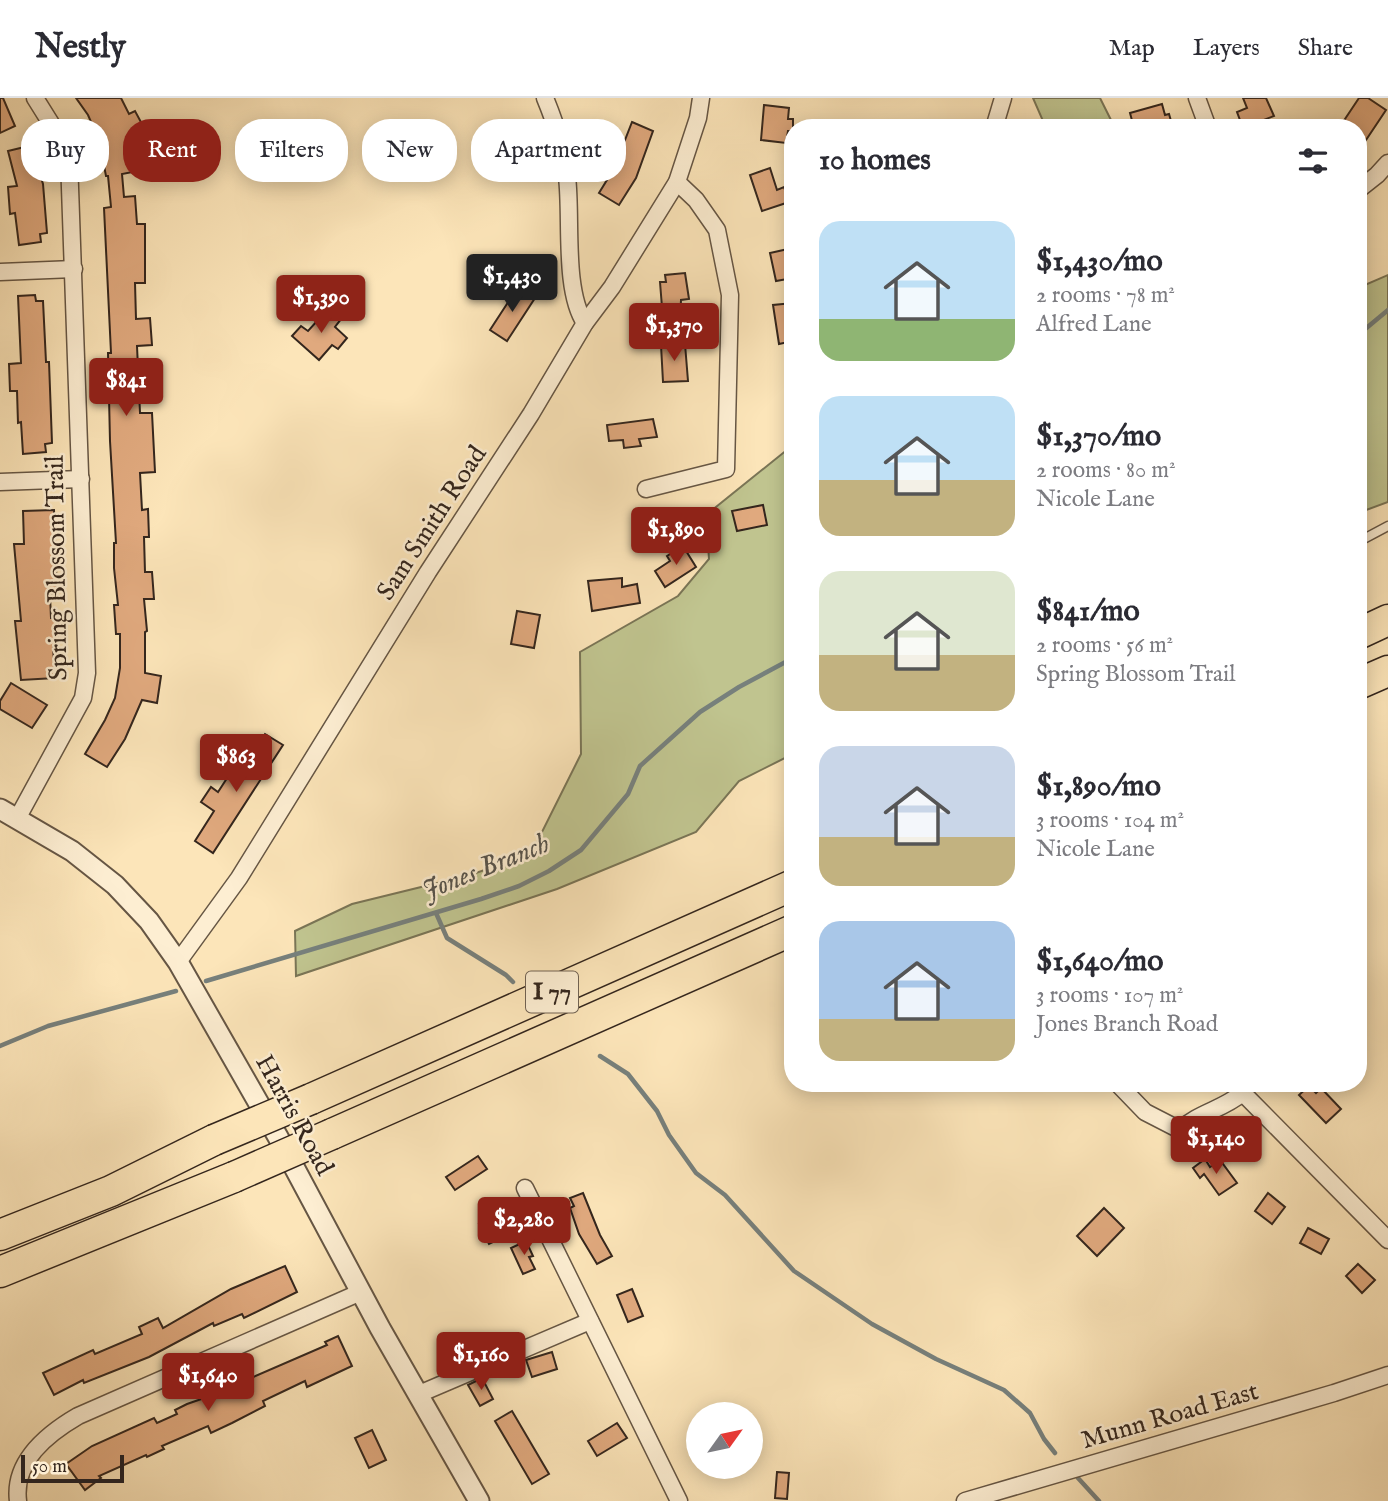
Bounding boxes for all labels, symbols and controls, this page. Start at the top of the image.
text: Nestly [35,27,126,69]
text: Map [1109,33,1155,64]
text: Layers [1193,33,1260,64]
text: Share [1298,33,1353,64]
chip: Buy [21,119,109,182]
chip: Rent [123,119,221,182]
chip: Filters [235,119,348,182]
chip: New [362,119,457,182]
chip: Apartment [471,119,626,182]
text: 10 homes [819,142,931,180]
icon: filters [1294,142,1332,180]
text: $1,430/mo [1036,243,1163,281]
icon: home [875,249,959,333]
pin: $1,430 [455,254,569,314]
text: $1,430 [482,262,542,291]
pin: $1,390 [264,275,378,335]
text: 2 rooms · 78 m² [1036,281,1175,310]
text: $1,390 [292,283,350,312]
pin: $1,370 [617,303,731,363]
text: Alfred Lane [1036,310,1152,339]
text: $1,370 [645,311,703,340]
pin: $841 [85,358,167,418]
text: $841 [105,366,147,395]
text: $1,370/mo [1036,418,1161,456]
icon: home [875,424,959,508]
street label: Sam Smith Road [370,439,494,607]
street label: Spring Blossom Trail [39,454,75,681]
text: 2 rooms · 80 m² [1036,456,1176,485]
text: Nicole Lane [1036,485,1155,514]
pin: $1,890 [619,508,733,567]
text: $1,890 [647,515,705,544]
text: $841/mo [1036,593,1140,631]
icon: home [875,599,959,683]
text: 2 rooms · 56 m² [1036,631,1173,660]
text: Spring Blossom Trail [1036,660,1236,689]
pin: $863 [195,734,277,794]
text: $863 [216,742,256,771]
text: $1,890/mo [1036,768,1161,806]
icon: home [875,774,959,858]
text: 3 rooms · 104 m² [1036,806,1184,835]
water label: Jones Branch [417,827,555,909]
text: Nicole Lane [1036,835,1155,864]
text: $1,640/mo [1036,943,1163,981]
icon: home [875,949,959,1033]
road number: I 77 [526,972,578,1012]
text: 3 rooms · 107 m² [1036,981,1184,1010]
text: Jones Branch Road [1036,1010,1218,1039]
street label: Harris Road [247,1049,341,1181]
pin: $1,140 [1159,1116,1273,1176]
text: $1,140 [1187,1124,1245,1153]
pin: $2,280 [467,1198,581,1257]
text: $2,280 [494,1205,554,1234]
pin: $1,160 [424,1332,538,1392]
text: $1,160 [453,1340,510,1369]
pin: $1,640 [151,1354,265,1413]
text: $1,640 [178,1361,238,1390]
street label: Munn Road East [1078,1375,1262,1457]
north arrow [686,1402,763,1479]
map controls [686,1402,763,1479]
scale bar [21,1452,124,1484]
text: 50 m [32,1455,67,1479]

